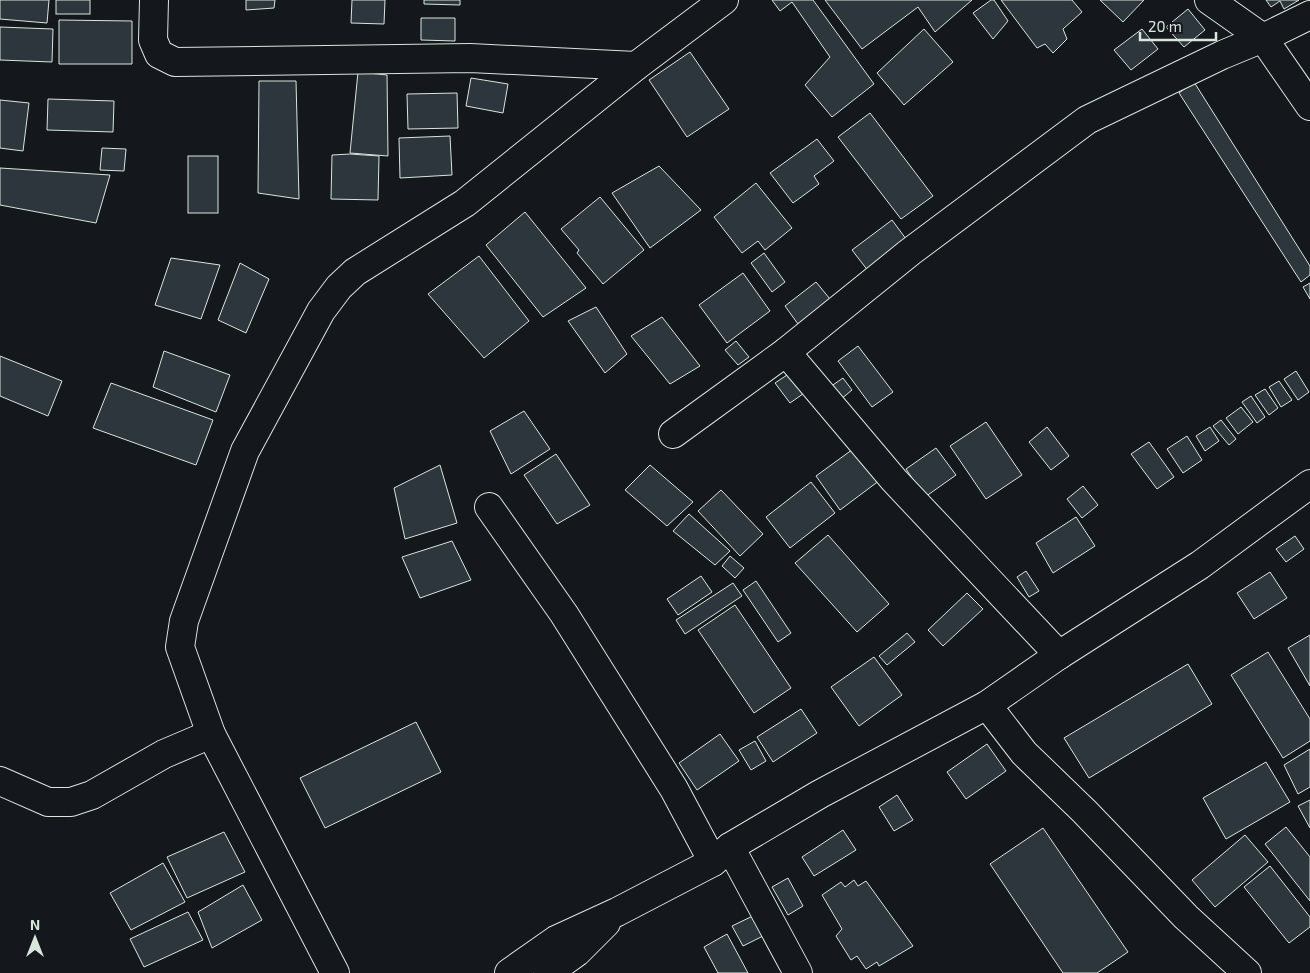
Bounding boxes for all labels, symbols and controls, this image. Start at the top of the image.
scale bar [1140,10,1216,42]
text: 20 m [1148,17,1182,35]
north arrow [10,913,60,963]
text: N [30,916,40,933]

